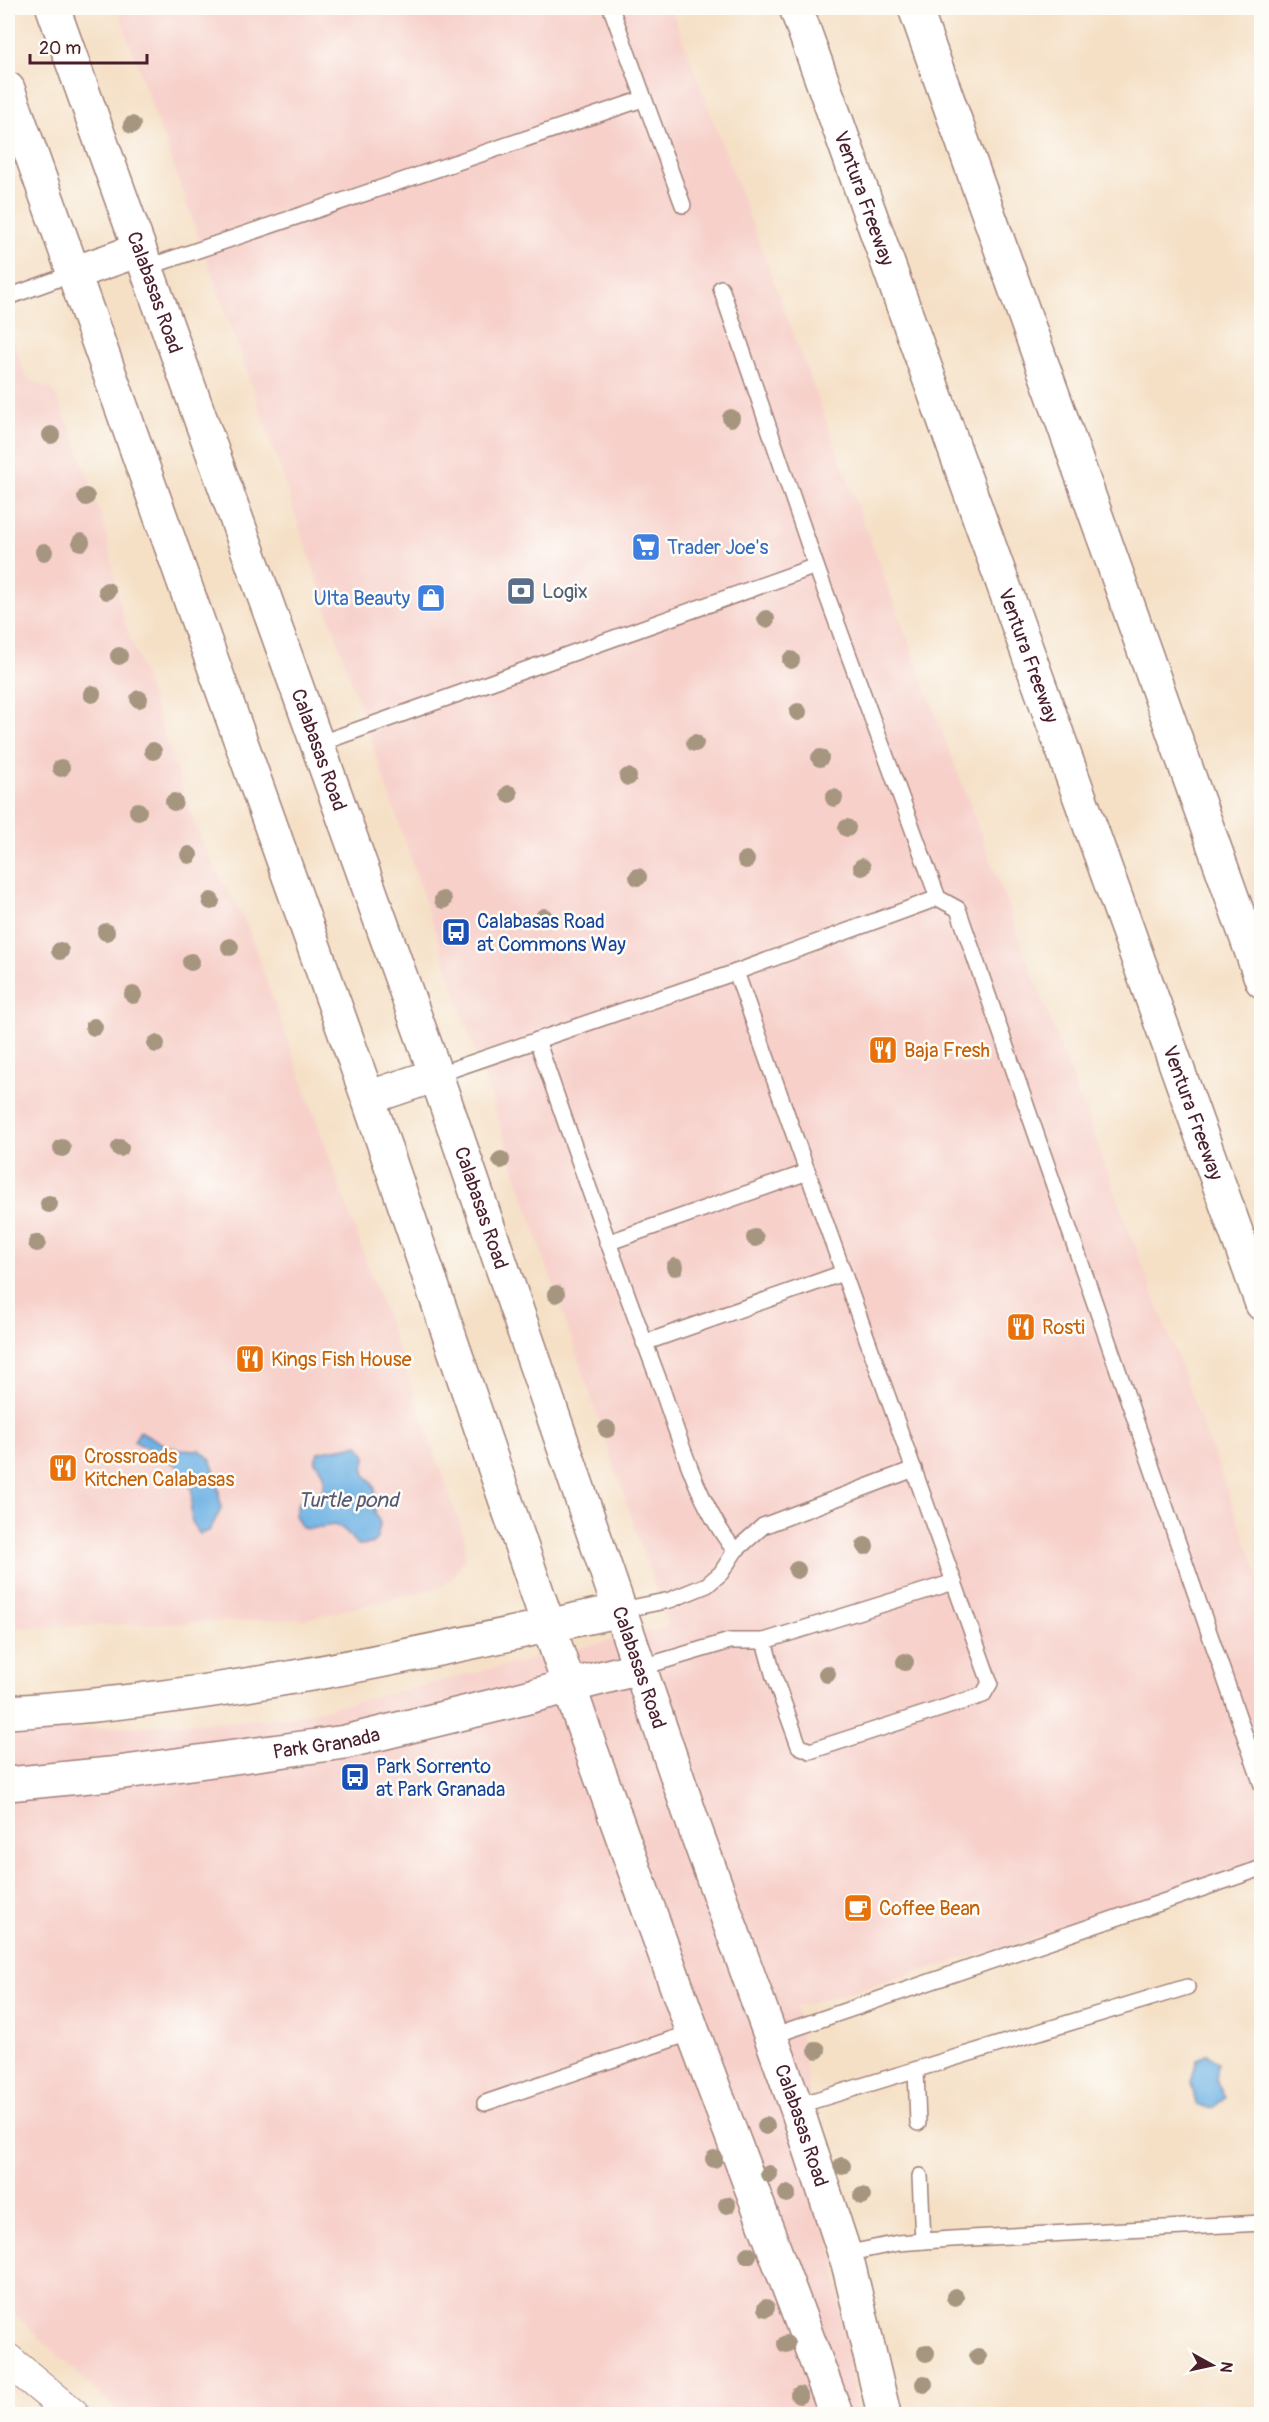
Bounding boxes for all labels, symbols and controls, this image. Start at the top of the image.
scale bar [30,27,147,65]
text: 20 m [39,37,81,60]
street label: Ventura Freeway [828,127,900,269]
street label: Calabasas Road [121,228,188,357]
supermarket icon: Trader Joe's [630,531,662,563]
place label: Trader Joe's [667,535,768,560]
bank icon: Logix [505,575,537,607]
place label: Logix [542,579,588,604]
shop icon: Ulta Beauty [415,582,447,614]
street label: Ventura Freeway [993,585,1064,727]
place label: Ulta Beauty [314,586,410,611]
street label: Calabasas Road [285,685,352,814]
place label: Calabasas Road at Commons Way [477,909,626,957]
bus stop icon: Calabasas Road at Commons Way [440,916,472,948]
restaurant icon: Baja Fresh [867,1034,899,1066]
place label: Baja Fresh [904,1038,990,1063]
street label: Ventura Freeway [1157,1042,1229,1184]
street label: Calabasas Road [449,1143,514,1272]
restaurant icon: Rosti [1005,1311,1037,1343]
place label: Rosti [1042,1315,1085,1340]
restaurant icon: Kings Fish House [234,1343,266,1375]
place label: Kings Fish House [271,1347,412,1372]
place label: Crossroads Kitchen Calabasas [84,1444,234,1492]
restaurant icon: Crossroads Kitchen Calabasas [47,1452,79,1484]
water label: Turtle pond [298,1487,401,1514]
street label: Calabasas Road [606,1603,672,1732]
street label: Park Granada [271,1722,383,1765]
place label: Park Sorrento at Park Granada [376,1754,505,1802]
bus stop icon: Park Sorrento at Park Granada [339,1761,371,1793]
cafe icon: Coffee Bean [842,1892,874,1924]
place label: Coffee Bean [879,1896,980,1921]
street label: Calabasas Road [769,2061,834,2190]
north arrow [1182,2335,1242,2395]
text: N [1215,2360,1237,2374]

